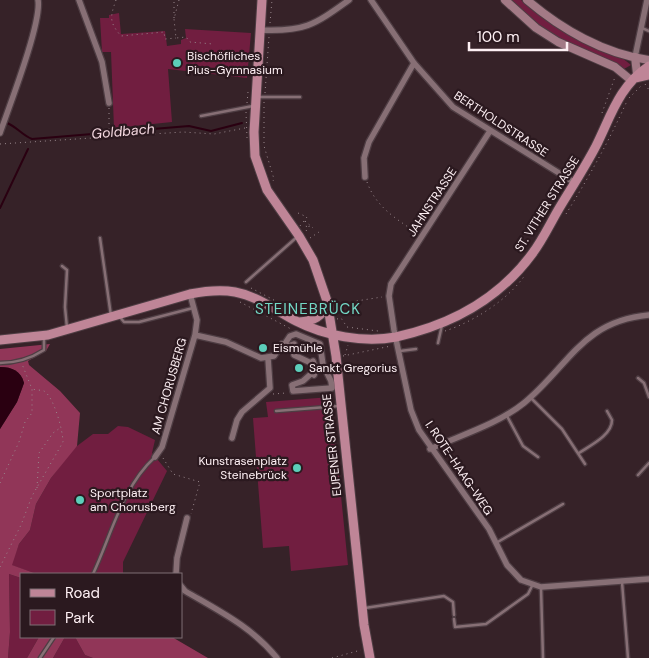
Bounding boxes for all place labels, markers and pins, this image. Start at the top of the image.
place label: Bischöfliches Pius-Gymnasium [187,48,283,78]
marker: Bischöfliches Pius-Gymnasium [171,57,183,69]
place label: Eismühle [273,340,323,356]
marker: Eismühle [257,342,269,354]
place label: Sankt Gregorius [309,360,397,376]
marker: Sankt Gregorius [293,362,305,374]
place label: Kunstrasenplatz Steinebrück [199,453,287,483]
marker: Kunstrasenplatz Steinebrück [291,462,303,474]
place label: Sportplatz am Chorusberg [90,485,176,515]
marker: Sportplatz am Chorusberg [74,494,86,506]

